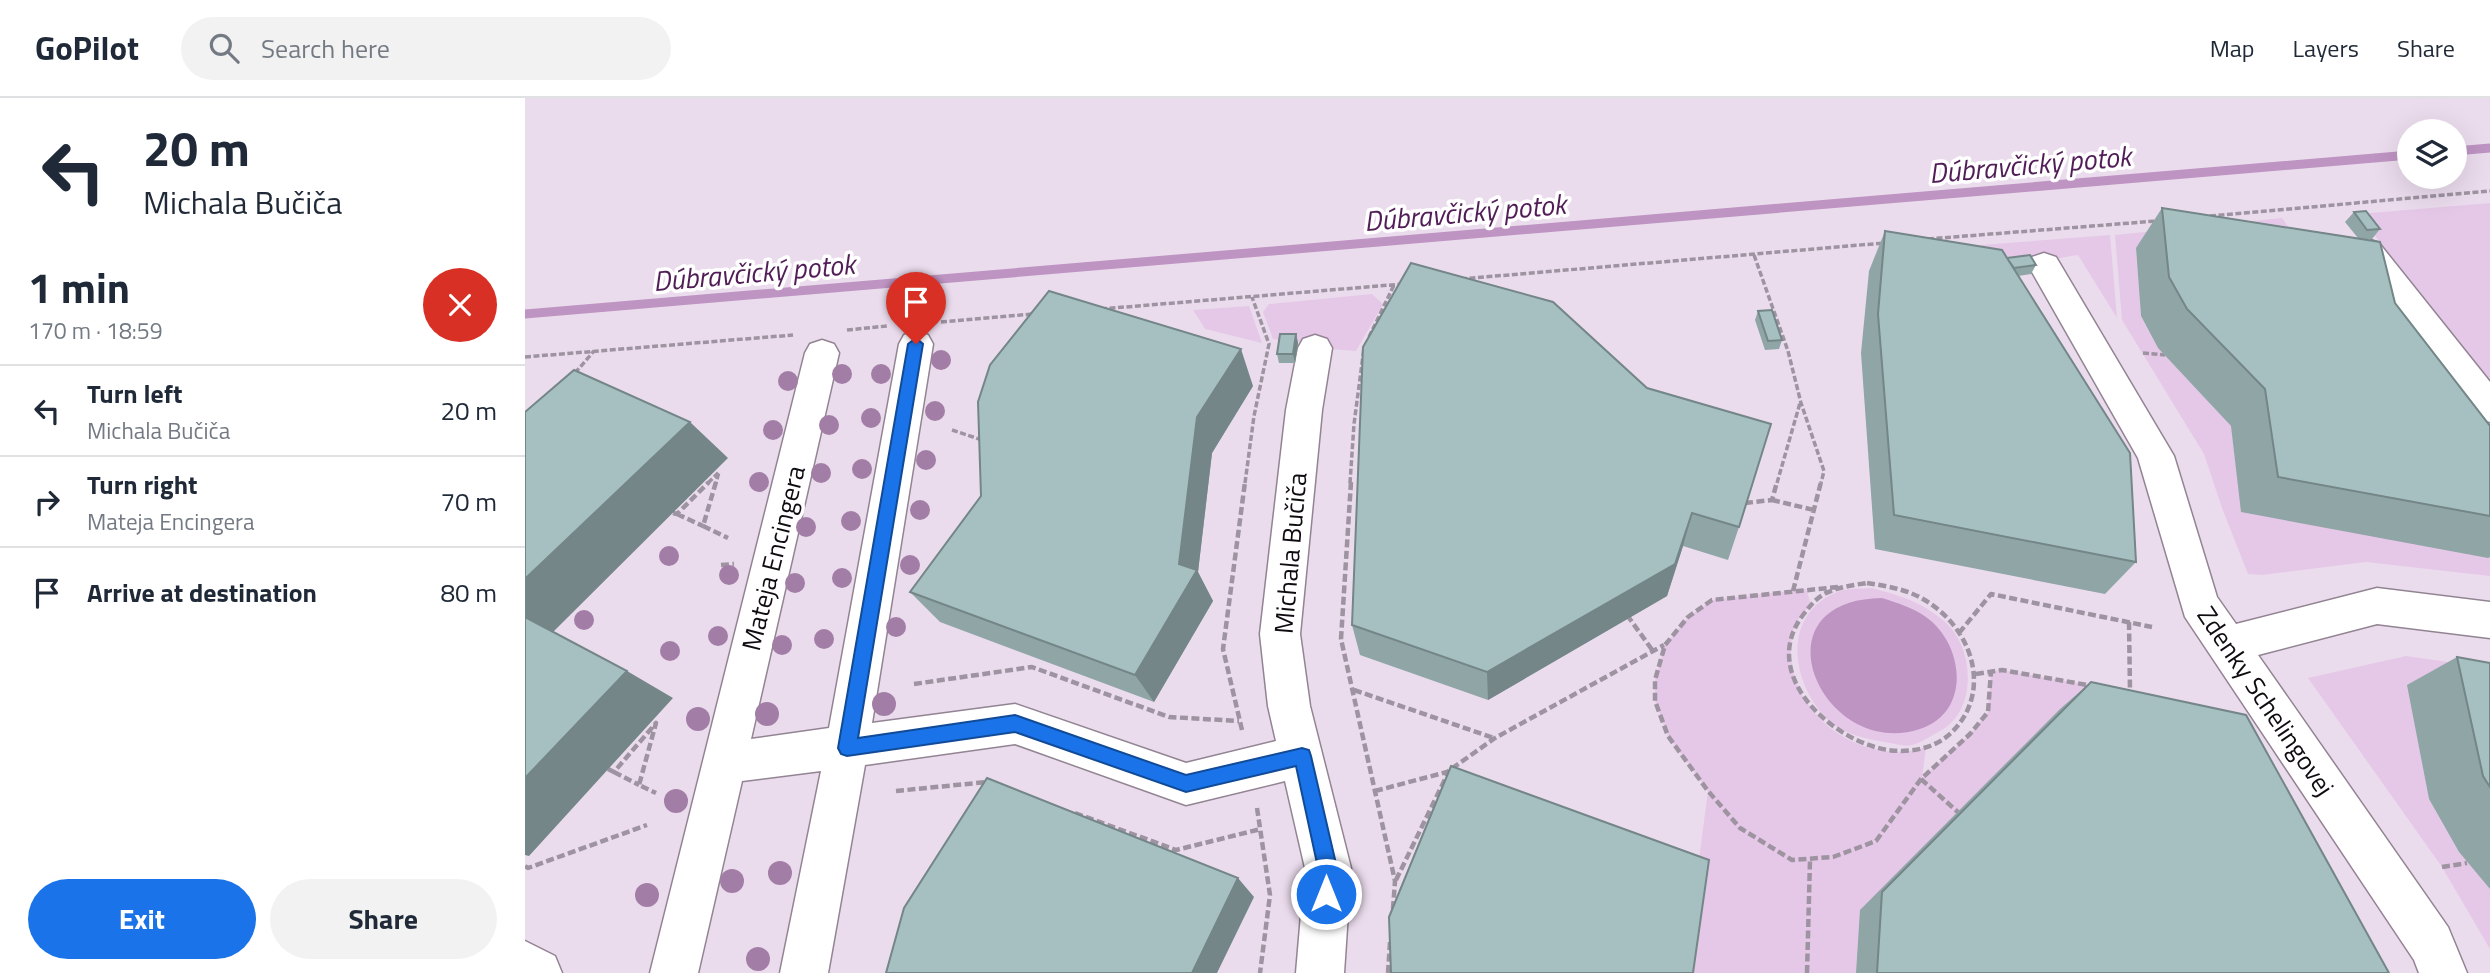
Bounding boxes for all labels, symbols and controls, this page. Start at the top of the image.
search box [181,17,671,80]
text: GoPilot [35,23,139,73]
icon: search [205,29,243,67]
text: Search here [261,29,390,68]
text: Map [2210,30,2255,66]
text: Layers [2293,30,2359,66]
text: Share [2397,30,2455,66]
text: 20 m [143,110,250,185]
map controls [2397,119,2467,189]
button: layers [2397,119,2467,189]
icon: left [28,126,119,217]
water label: Dúbravčický potok [1927,133,2136,194]
text: Michala Bučiča [143,178,342,226]
water label: Dúbravčický potok [1362,181,1571,242]
water label: Dúbravčický potok [651,241,860,302]
text: 1 min [28,255,130,319]
button: close [423,268,497,342]
pin [886,272,946,344]
icon: arrive [897,283,935,321]
text: 170 m · 18:59 [28,313,163,348]
text: Turn left [87,374,182,413]
text: 20 m [440,391,497,430]
icon: left [28,392,66,430]
text: Michala Bučiča [87,413,230,448]
street label: Mateja Encingera [731,461,815,655]
text: Turn right [87,465,198,504]
street label: Michala Bučiča [1264,471,1316,635]
text: 70 m [440,482,497,521]
icon: right [28,483,66,521]
text: Mateja Encingera [87,504,255,539]
text: Arrive at destination [87,573,317,612]
text: 80 m [440,573,497,612]
icon: arrive [28,574,66,612]
street label: Zdenky Schelingovej [2188,598,2344,804]
position arrow [1289,857,1363,931]
button: Exit [28,879,256,959]
button: Share [270,879,497,959]

